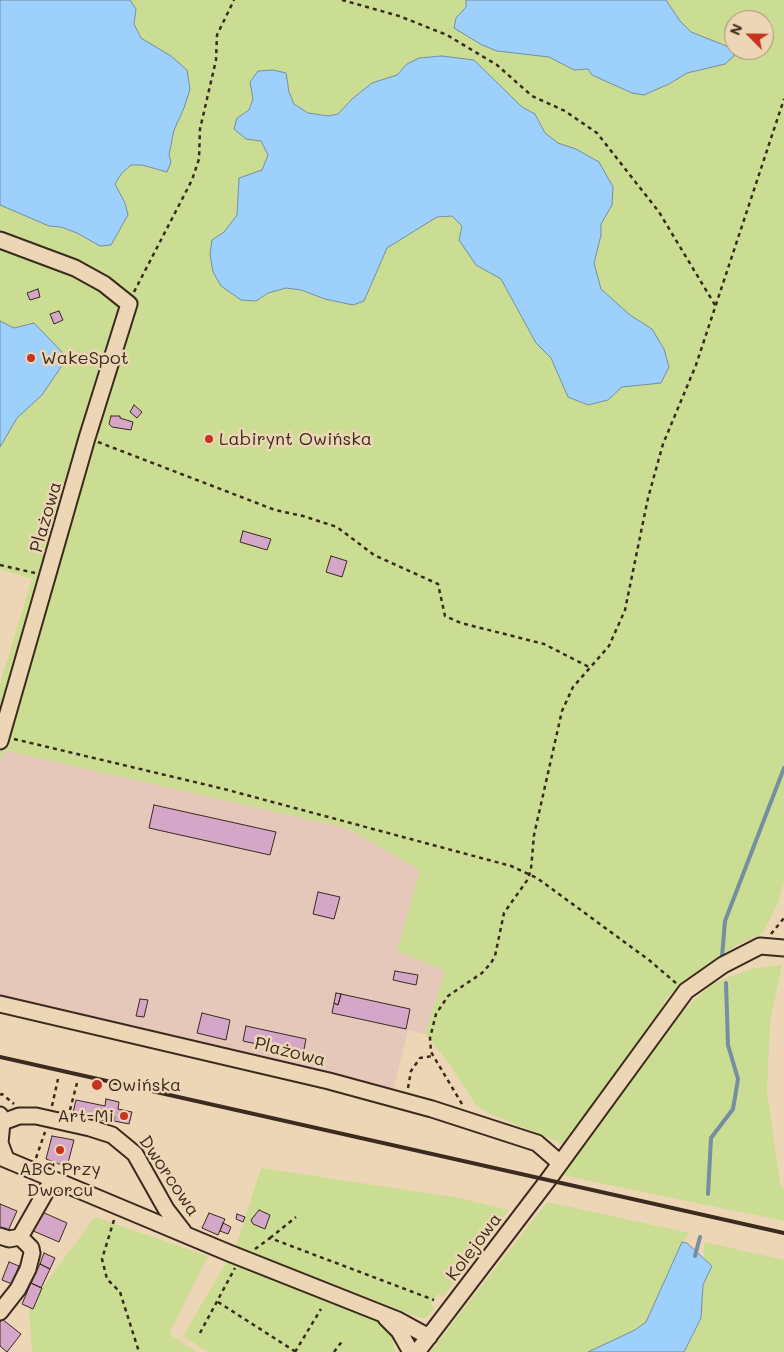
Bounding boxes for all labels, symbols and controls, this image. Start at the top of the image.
north arrow [724,10,774,60]
text: N [725,21,746,38]
place label: WakeSpot [41,347,129,369]
marker: WakeSpot [25,352,37,364]
place label: Labirynt Owińska [219,428,372,450]
marker: Labirynt Owińska [203,433,215,445]
street label: Plażowa [26,479,66,555]
street label: Plażowa [252,1033,328,1071]
place label: Owińska [108,1074,181,1096]
marker: Owińska [90,1078,104,1092]
place label: Art-Mi [57,1105,114,1127]
marker: Art-Mi [118,1110,130,1122]
street label: Dworcowa [134,1132,204,1220]
marker: ABC Przy Dworcu [54,1144,66,1156]
place label: ABC Przy Dworcu [19,1158,101,1200]
street label: Kolejowa [442,1209,506,1285]

